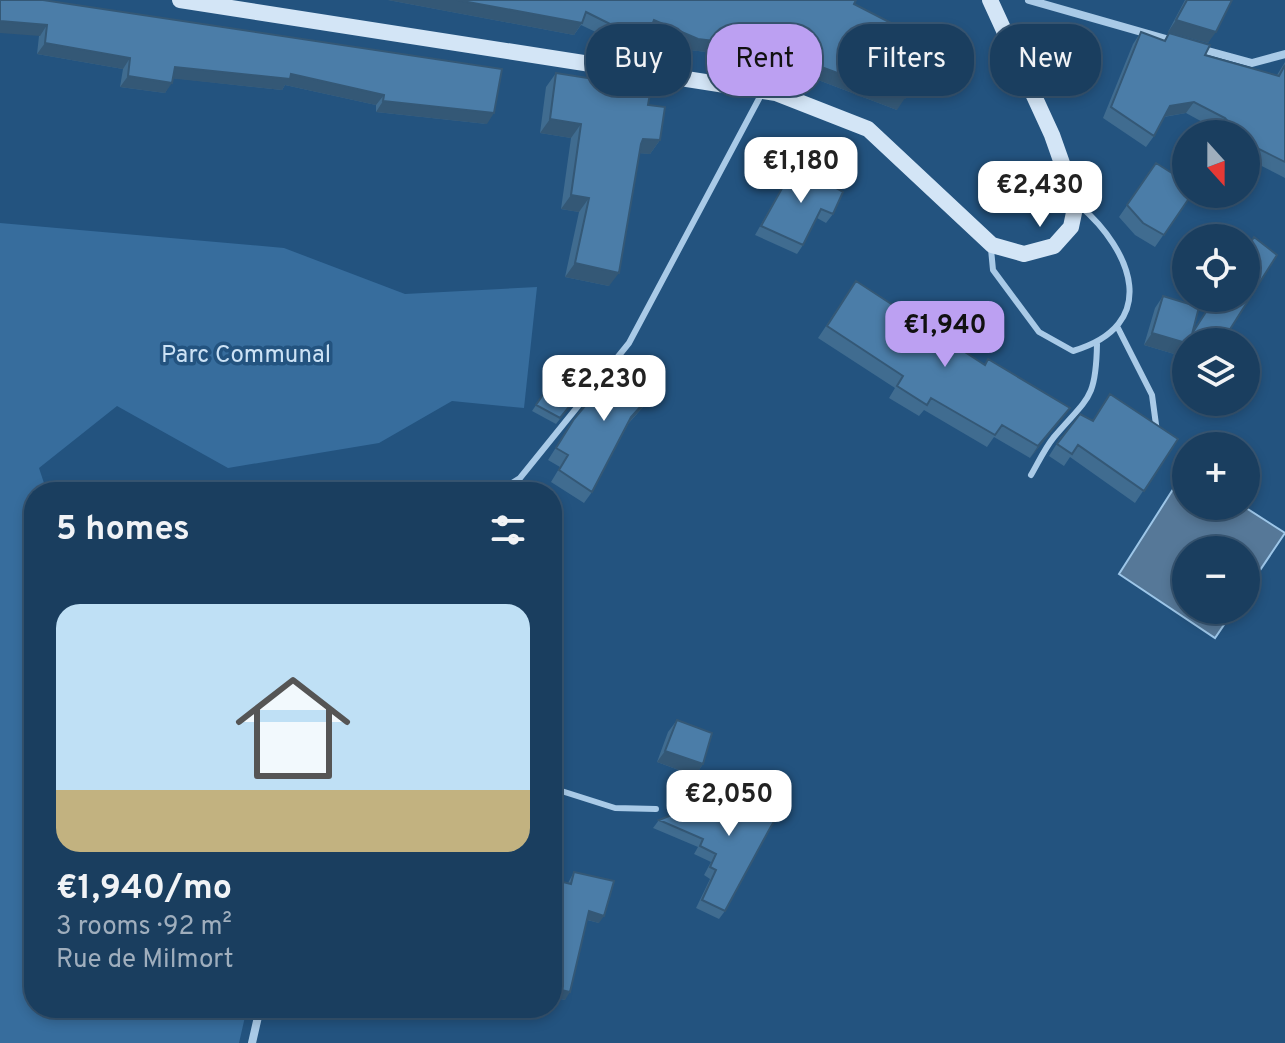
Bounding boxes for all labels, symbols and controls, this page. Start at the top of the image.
chip: Buy [586,24,691,96]
chip: Rent [707,24,822,96]
chip: Filters [838,24,974,96]
chip: New [990,24,1101,96]
north arrow [1172,120,1260,208]
map controls [1172,120,1260,624]
pin: €1,180 [736,137,866,205]
text: €1,180 [762,146,840,179]
pin: €2,430 [975,161,1105,229]
text: €2,430 [996,170,1084,203]
button: locate [1172,224,1260,312]
pin: €1,940 [880,301,1010,369]
text: €1,940 [903,310,987,343]
button: layers [1172,328,1260,416]
park label: Parc Communal [161,341,331,371]
pin: €2,230 [539,355,669,423]
text: €2,230 [560,364,648,397]
button: + [1172,432,1260,520]
icon: filters [486,508,530,552]
text: 5 homes [56,509,190,552]
button: − [1172,536,1260,624]
icon: home [221,656,365,800]
pin: €2,050 [664,770,794,838]
text: €2,050 [685,779,773,812]
text: €1,940/mo [56,868,232,911]
text: 3 rooms · 92 m² [56,911,232,944]
text: Rue de Milmort [56,944,234,977]

